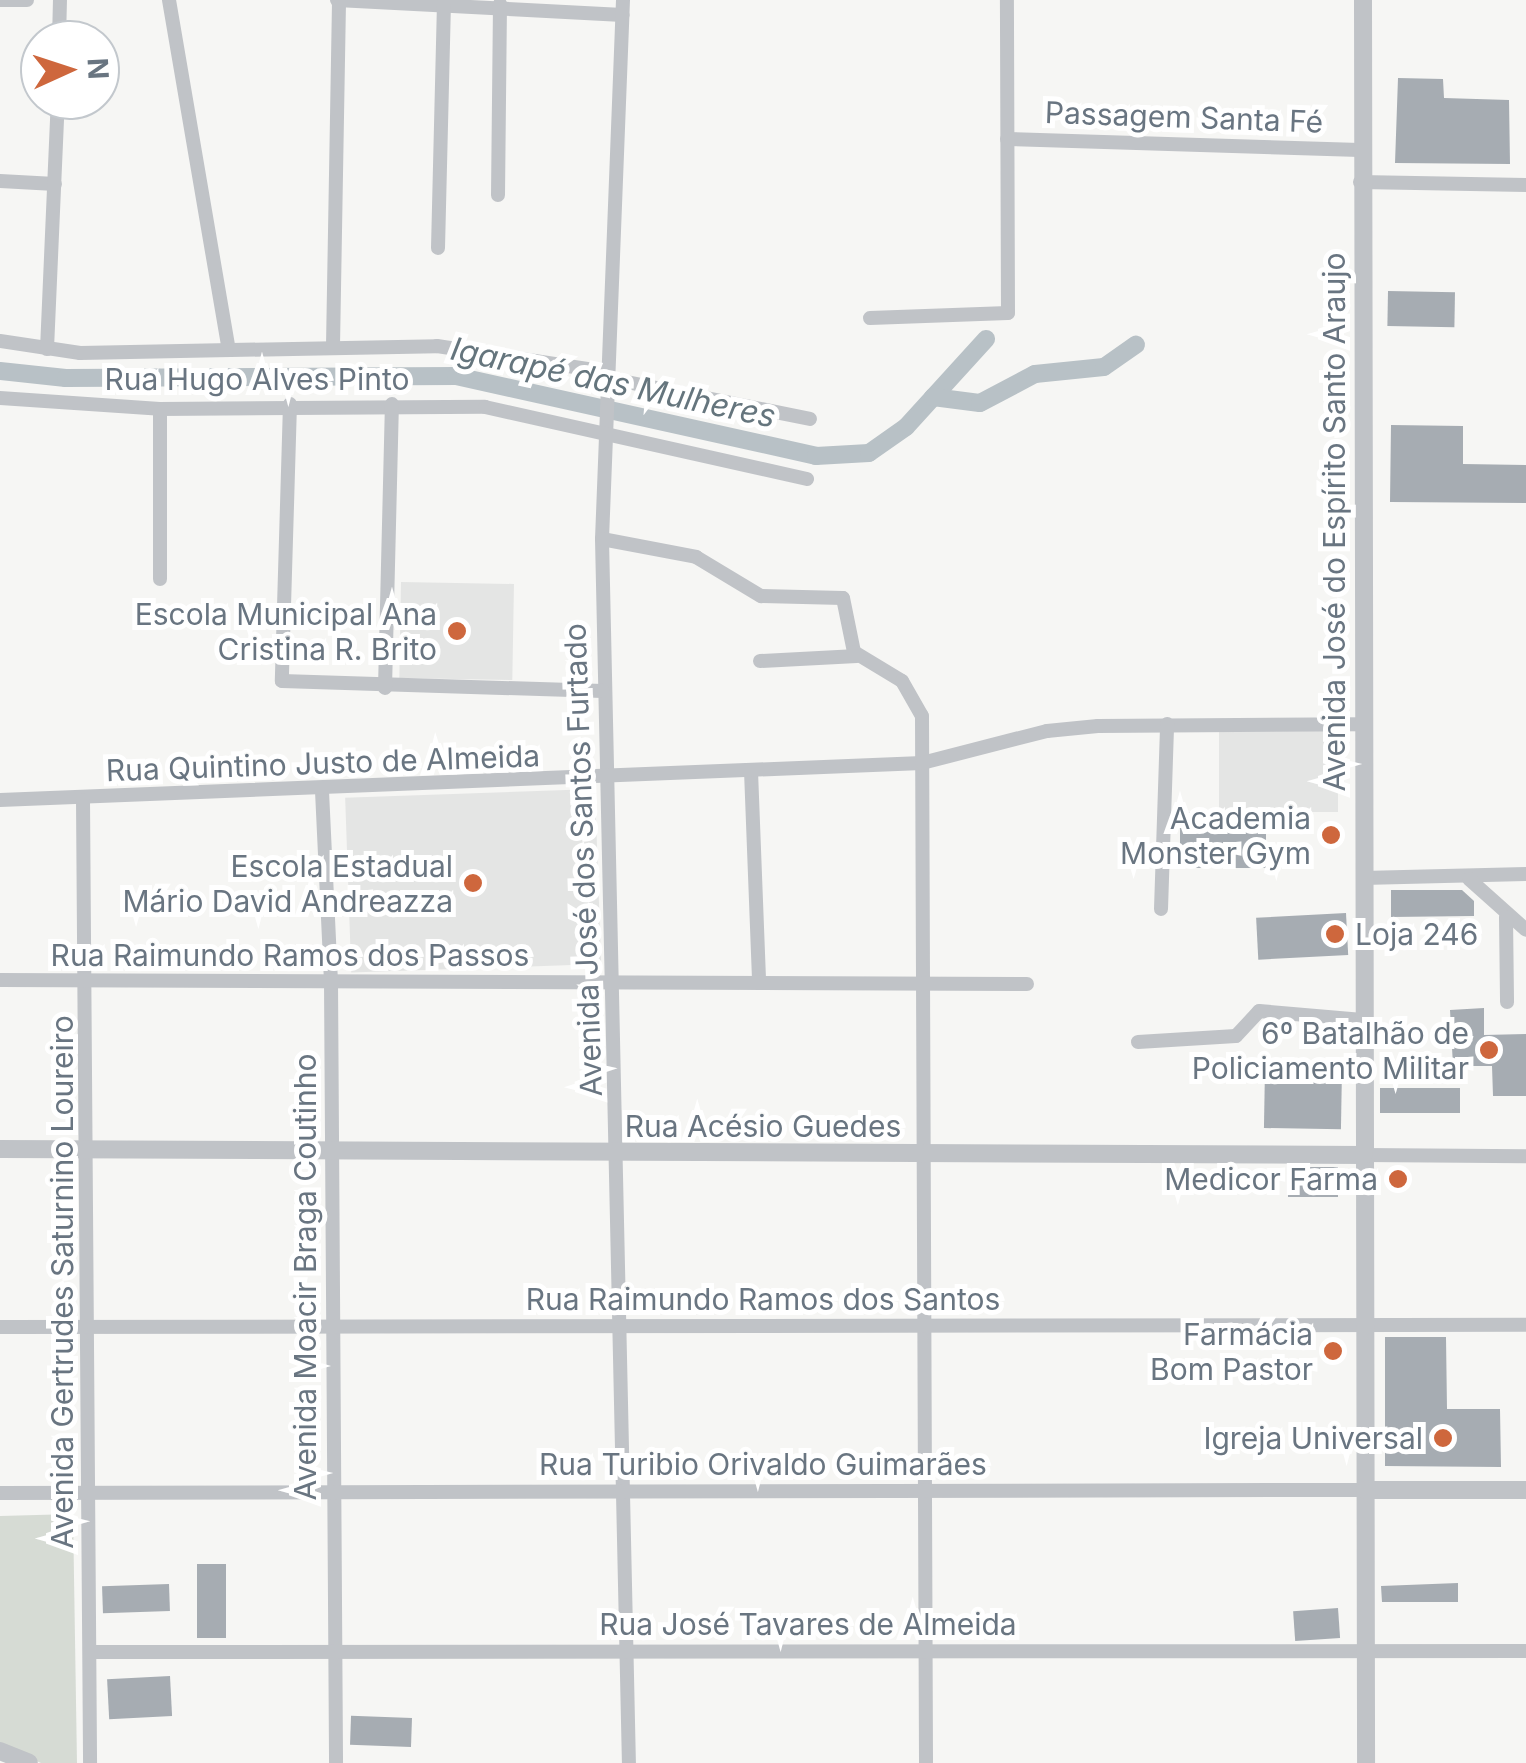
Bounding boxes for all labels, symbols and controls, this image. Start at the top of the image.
north arrow [20,20,120,120]
text: N [80,57,115,80]
street label: Passagem Santa Fé [1044,94,1324,140]
street label: Avenida José do Espírito Santo Araujo [1316,253,1352,791]
water label: Igarapé das Mulheres [447,330,779,436]
street label: Rua Hugo Alves Pinto [105,361,409,397]
place label: Escola Municipal Ana Cristina R. Brito [135,596,437,666]
marker: Escola Municipal Ana Cristina R. Brito [446,620,468,642]
street label: Avenida José dos Santos Furtado [557,623,609,1097]
street label: Rua Quintino Justo de Almeida [105,737,541,789]
place label: Academia Monster Gym [1120,800,1311,870]
marker: Academia Monster Gym [1320,824,1342,846]
place label: Escola Estadual Mário David Andreazza [122,848,453,918]
marker: Escola Estadual Mário David Andreazza [462,872,484,894]
place label: Loja 246 [1355,916,1478,952]
marker: Loja 246 [1324,923,1346,945]
street label: Rua Raimundo Ramos dos Passos [51,937,529,973]
street label: Avenida Gertrudes Saturnino Loureiro [44,1015,80,1549]
place label: 6º Batalhão de Policiamento Militar [1192,1015,1469,1086]
marker: 6º Batalhão de Policiamento Militar [1478,1039,1500,1061]
street label: Avenida Moacir Braga Coutinho [287,1053,323,1501]
street label: Rua Acésio Guedes [625,1108,901,1144]
place label: Medicor Farma [1164,1161,1378,1197]
marker: Medicor Farma [1387,1168,1409,1190]
street label: Rua Raimundo Ramos dos Santos [526,1281,1000,1317]
place label: Farmácia Bom Pastor [1150,1316,1313,1386]
marker: Farmácia Bom Pastor [1322,1340,1344,1362]
place label: Igreja Universal [1203,1420,1423,1456]
marker: Igreja Universal [1432,1427,1454,1449]
street label: Rua Turibio Orivaldo Guimarães [539,1446,987,1482]
street label: Rua José Tavares de Almeida [599,1606,1017,1642]

